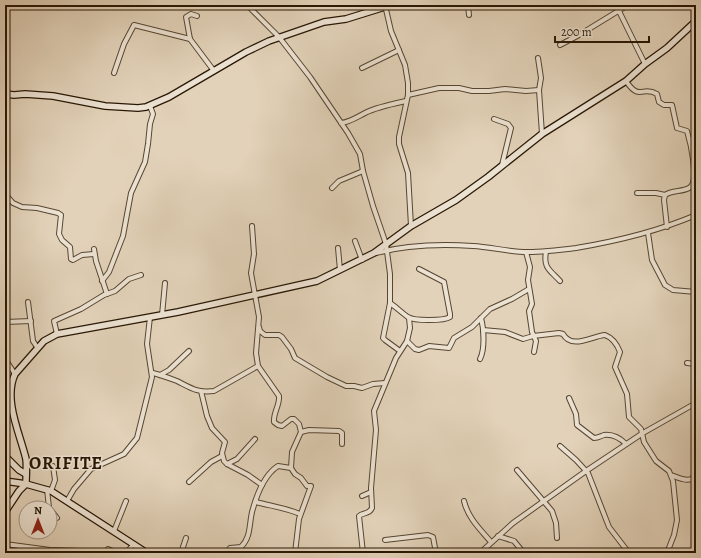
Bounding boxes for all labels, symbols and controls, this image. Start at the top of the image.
scale bar [555,18,649,44]
text: 200 m [561,24,592,40]
district label: ORIFITE [29,451,103,475]
north arrow [18,500,58,540]
text: N [34,503,42,518]

